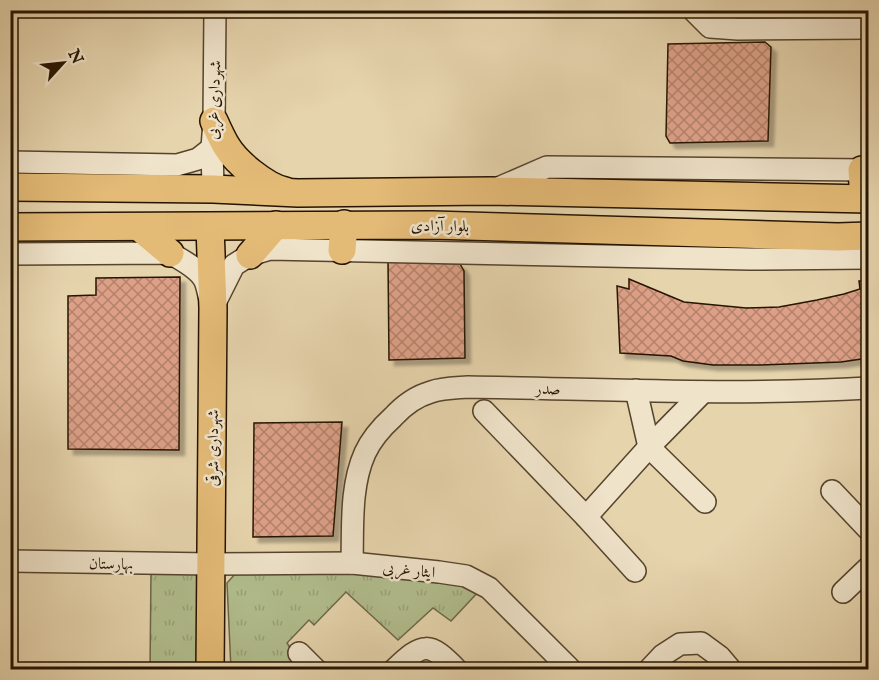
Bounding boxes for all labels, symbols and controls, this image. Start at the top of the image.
north arrow [33,33,93,93]
text: N [62,45,87,68]
street label: شهرداری غربی [204,60,226,140]
street label: بلوار آزادی [411,215,469,238]
street label: صدر [533,380,561,400]
street label: شهرداری شرقی [204,410,224,486]
street label: بهارستان [89,555,133,575]
street label: ایثار غربی [381,558,436,584]

